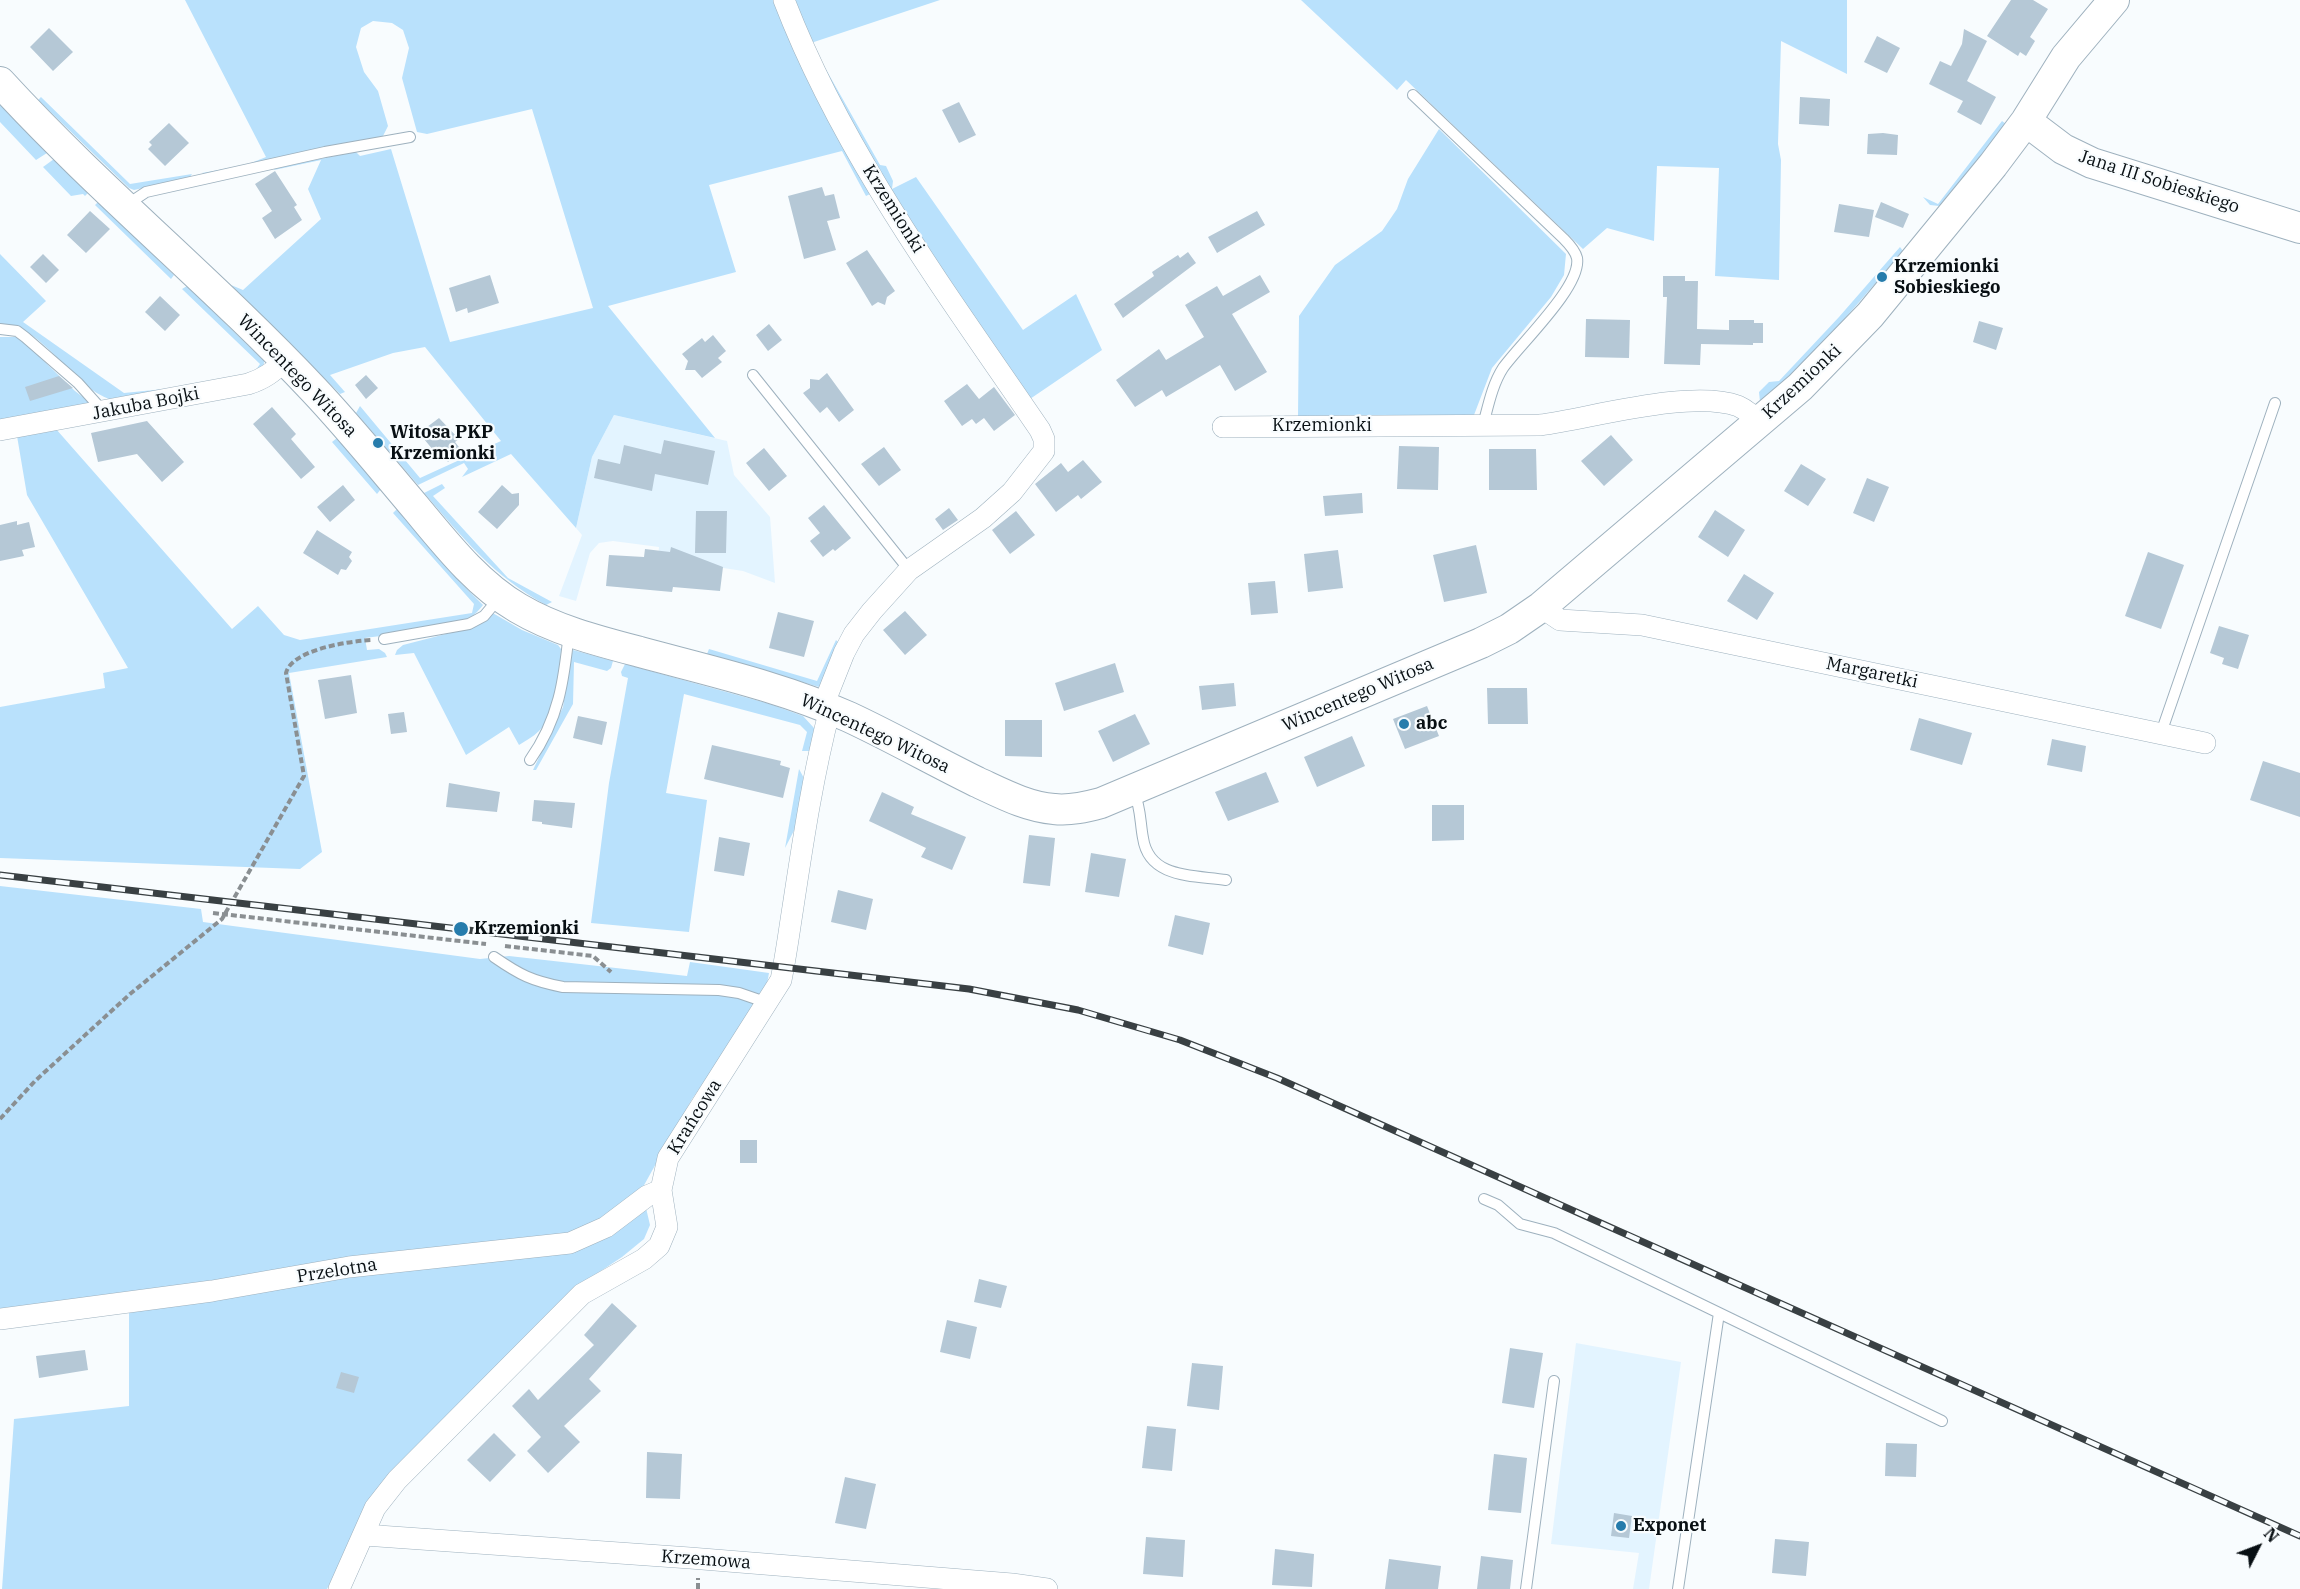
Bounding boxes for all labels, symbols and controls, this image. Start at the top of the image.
street label: Jana III Sobieskiego [2076,146,2242,218]
street label: Krzemionki [857,161,929,257]
place label: Krzemionki Sobieskiego [1894,256,2000,298]
marker: Krzemionki Sobieskiego [1875,270,1889,284]
street label: Wincentego Witosa [233,310,361,442]
street label: Krzemionki [1758,340,1846,424]
street label: Jakuba Bojki [91,383,201,425]
street label: Krzemionki [1272,415,1372,437]
place label: Witosa PKP Krzemionki [390,422,495,464]
marker: Witosa PKP Krzemionki [371,436,385,450]
street label: Wincentego Witosa [1279,653,1437,737]
street label: Margaretki [1824,653,1920,693]
street label: Wincentego Witosa [797,690,953,778]
place label: abc [1416,713,1447,735]
marker: abc [1397,717,1411,731]
place label: Krzemionki [474,918,579,940]
marker: Krzemionki [452,920,470,938]
street label: Krańcowa [663,1075,727,1159]
street label: Przelotna [295,1254,379,1288]
place label: Exponet [1633,1515,1706,1537]
north arrow [2228,1517,2288,1577]
marker: Exponet [1614,1519,1628,1533]
text: N [2260,1524,2283,1546]
street label: Krzemowa [660,1546,752,1574]

